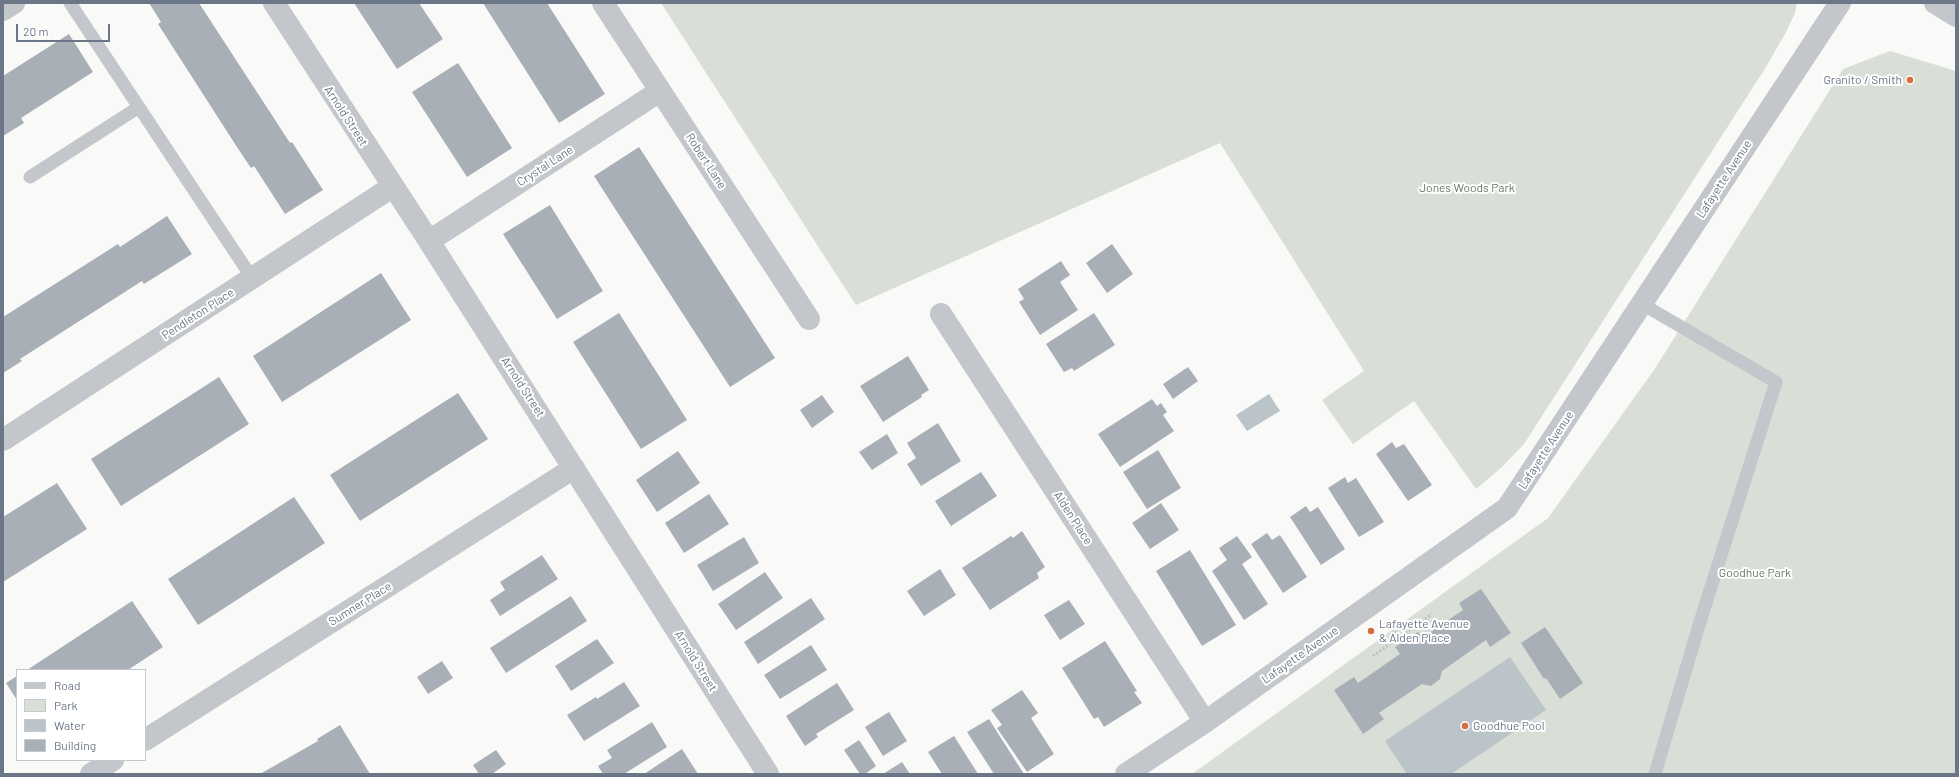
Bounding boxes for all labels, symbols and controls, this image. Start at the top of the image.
scale bar [18,16,112,42]
text: 20 m [23,24,49,38]
place label: Granito / Smith [1823,73,1902,87]
marker: Granito / Smith [1905,75,1915,85]
street label: Arnold Street [321,83,371,149]
street label: Robert Lane [683,130,729,192]
street label: Lafayette Avenue [1693,137,1755,221]
street label: Crystal Lane [514,142,576,190]
park label: Jones Woods Park [1419,181,1515,195]
street label: Pendleton Place [159,285,237,343]
street label: Arnold Street [498,354,548,420]
street label: Lafayette Avenue [1515,408,1577,492]
street label: Alden Place [1050,489,1096,547]
park label: Goodhue Park [1719,566,1791,580]
street label: Sumner Place [326,579,394,629]
place label: Lafayette Avenue & Alden Place [1379,617,1469,645]
street label: Lafayette Avenue [1259,623,1341,687]
marker: Lafayette Avenue & Alden Place [1366,626,1376,636]
street label: Arnold Street [672,628,720,694]
legend [16,669,146,761]
text: Road [54,678,81,692]
text: Park [54,698,78,712]
text: Water [54,718,85,732]
place label: Goodhue Pool [1473,719,1544,733]
marker: Goodhue Pool [1460,721,1470,731]
text: Building [54,738,96,752]

